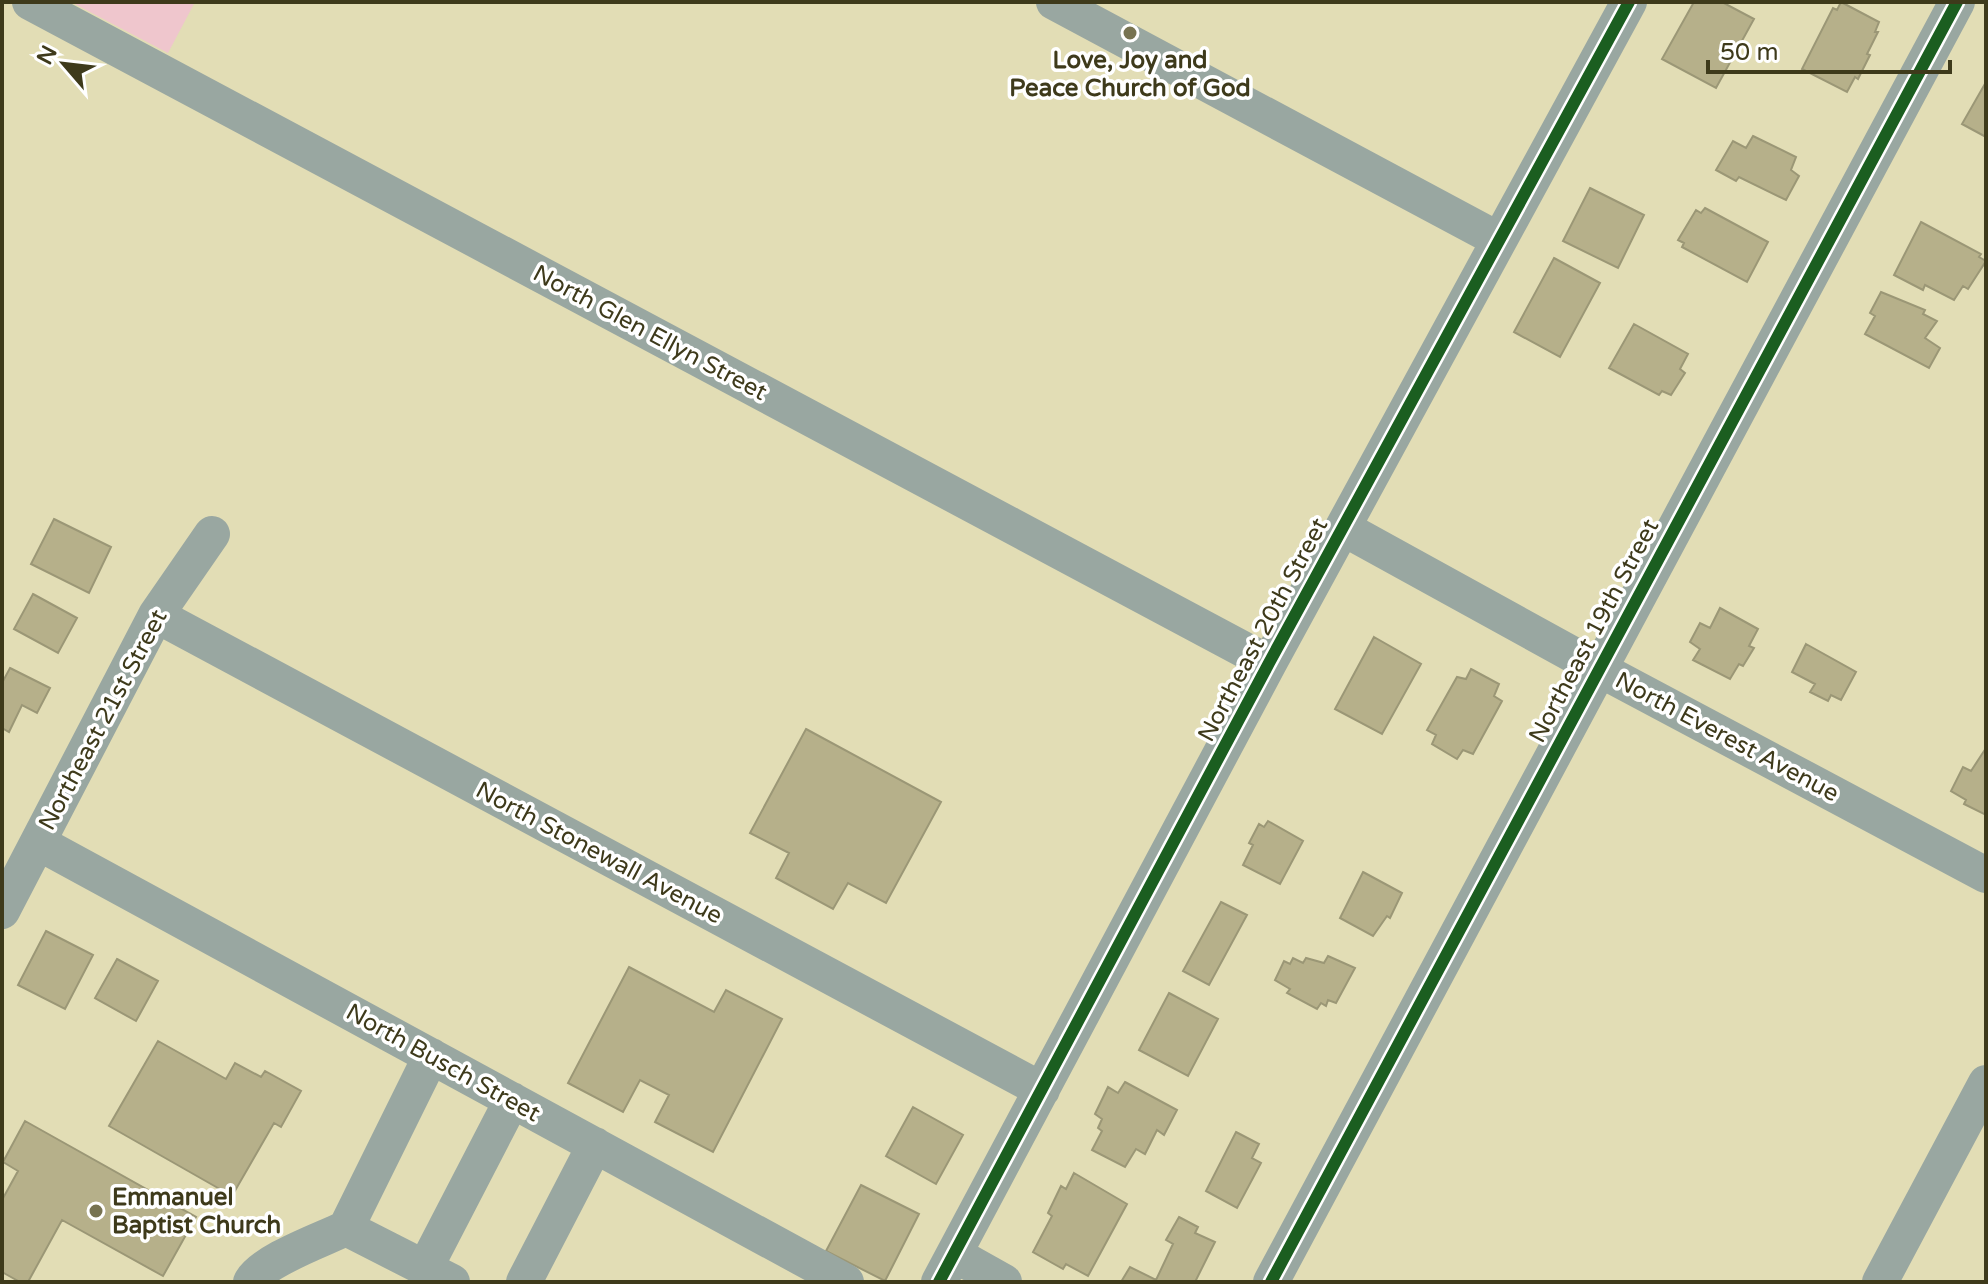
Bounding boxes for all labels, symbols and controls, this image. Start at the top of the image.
north arrow [24,24,104,104]
marker: Love, Joy and Peace Church of God [1121,24,1139,42]
scale bar [1708,24,1950,74]
text: 50 m [1720,38,1778,67]
text: N [32,41,63,69]
place label: Love, Joy and Peace Church of God [1009,46,1251,103]
street label: North Glen Ellyn Street [528,259,772,407]
street label: Northeast 20th Street [1192,513,1334,747]
street label: Northeast 19th Street [1523,514,1665,748]
street label: Northeast 21st Street [32,605,174,835]
street label: North Everest Avenue [1610,666,1844,808]
street label: North Stonewall Avenue [471,776,727,930]
street label: North Busch Street [341,998,545,1128]
place label: Emmanuel Baptist Church [112,1183,281,1240]
marker: Emmanuel Baptist Church [87,1202,105,1220]

